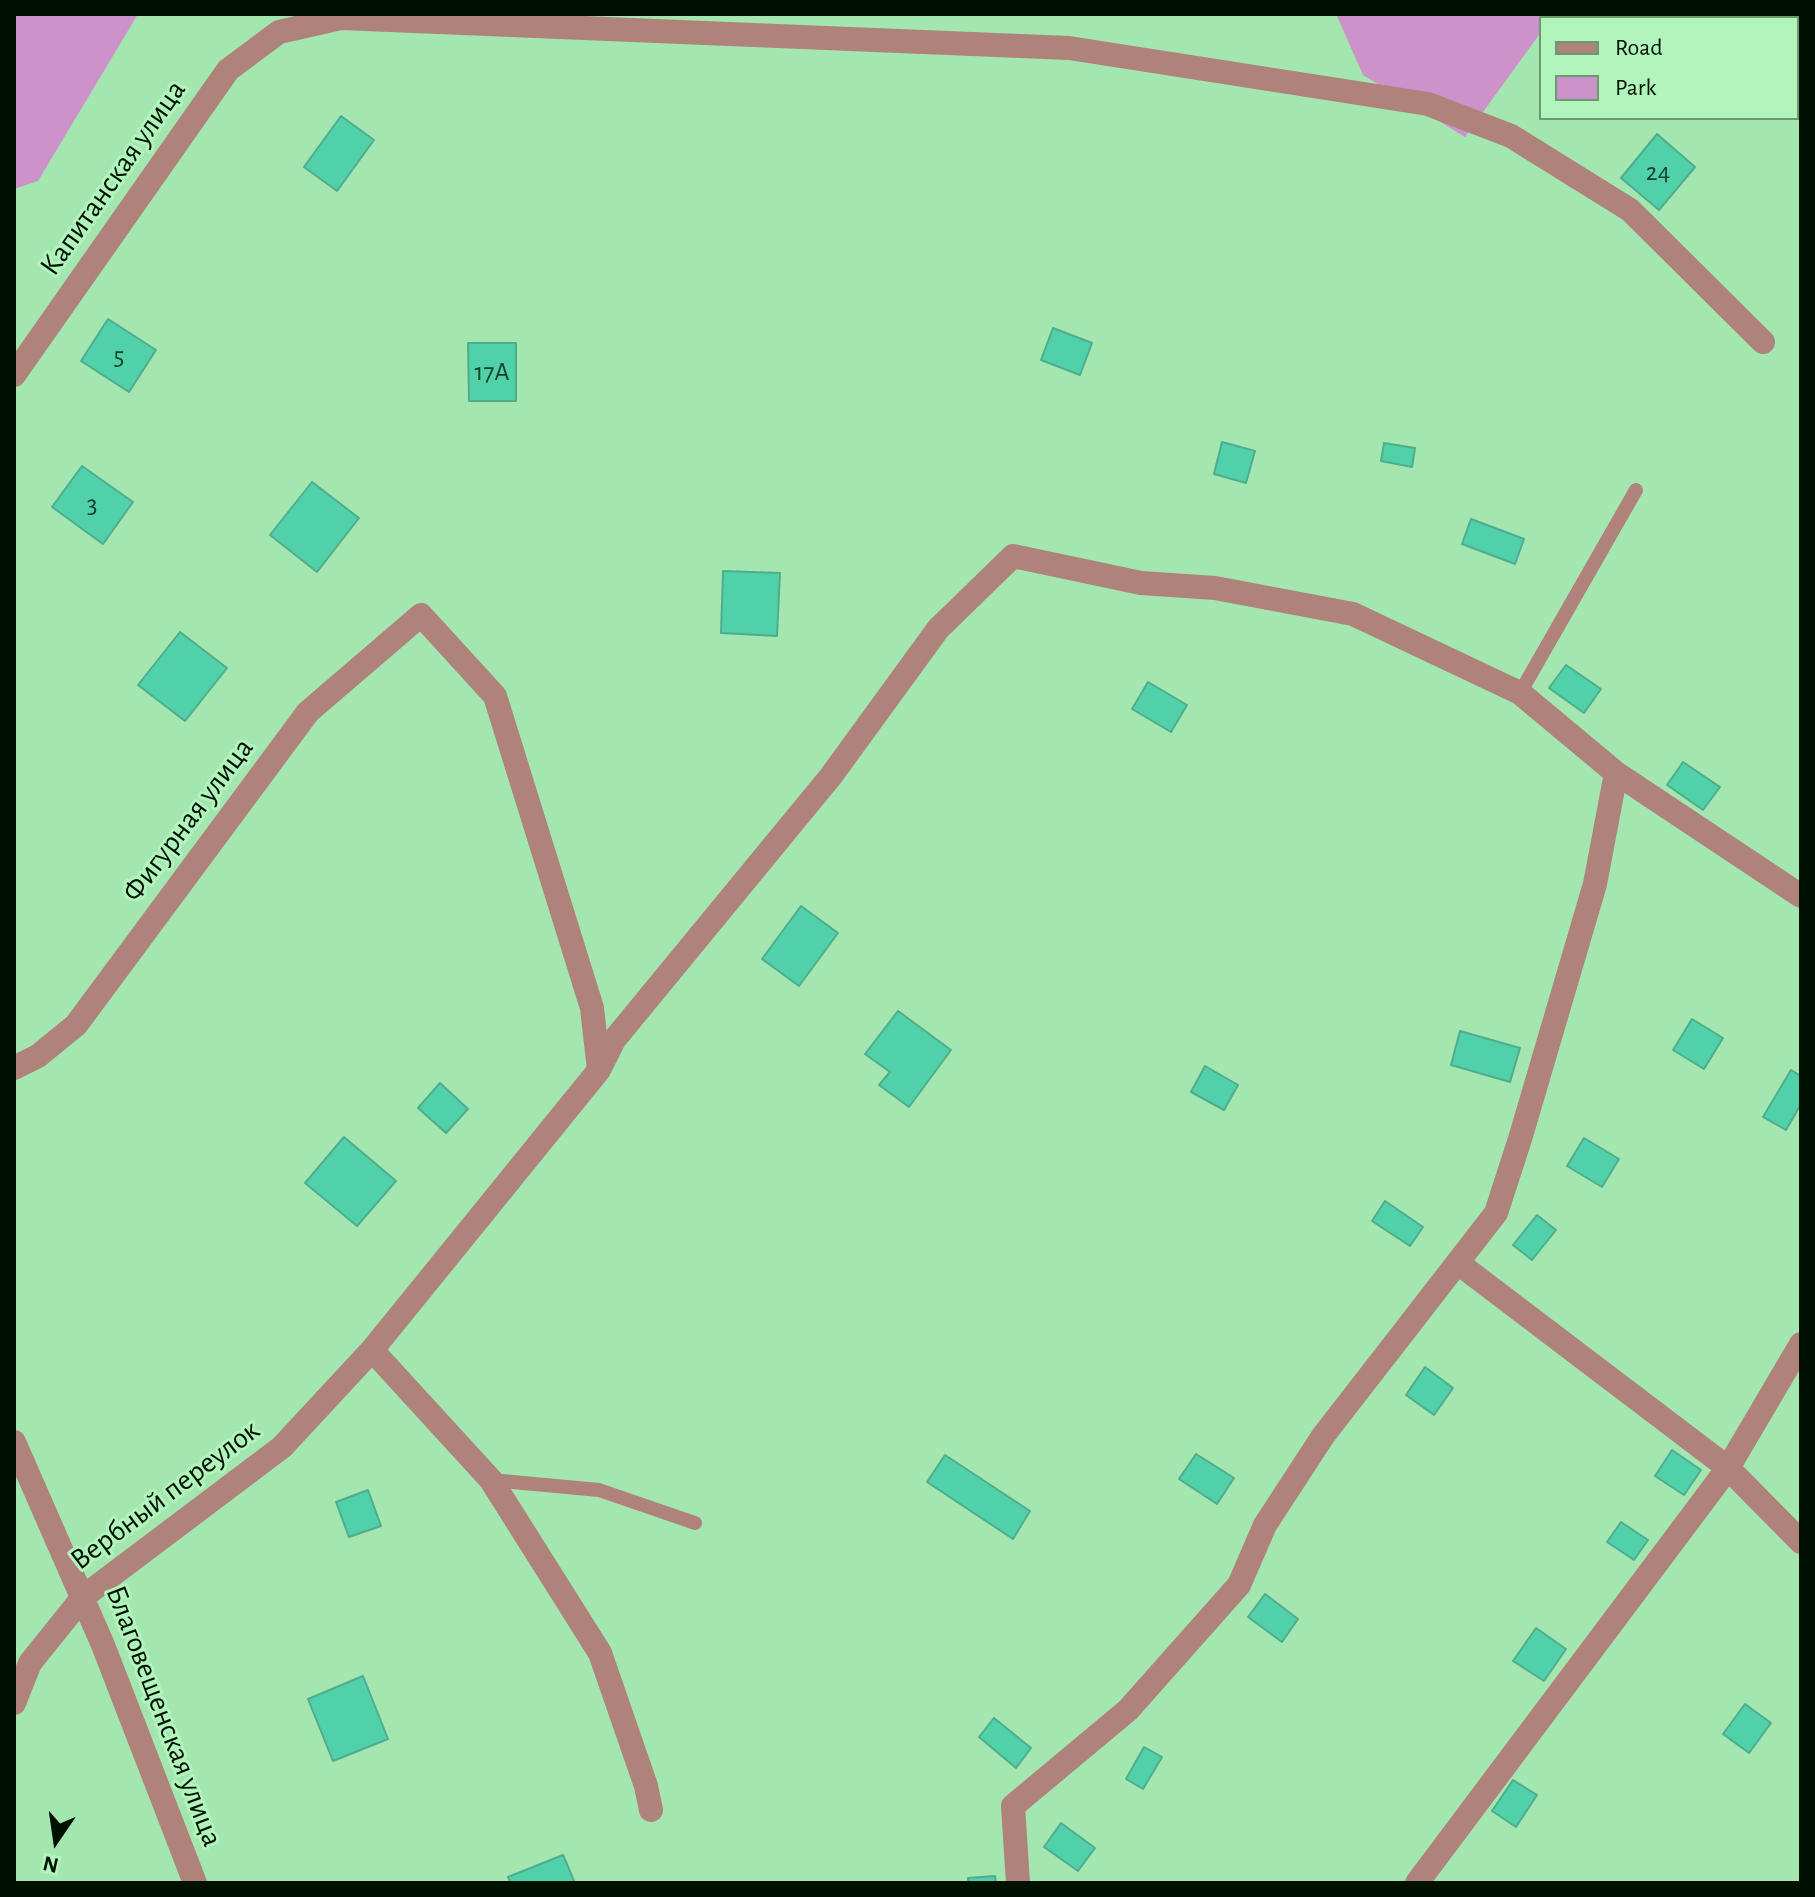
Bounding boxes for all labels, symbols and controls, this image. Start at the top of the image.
legend [1539,16,1799,120]
text: Road [1615,36,1663,60]
street label: Капитанская улица [32,73,194,283]
text: Park [1615,76,1656,100]
house number: 24 [1646,156,1670,188]
house number: 5 [114,340,124,372]
house number: 17А [474,356,510,388]
house number: 3 [87,489,97,521]
street label: Фигурная улица [115,731,261,909]
street label: Вербный переулок [63,1412,267,1578]
street label: Благовещенская улица [98,1580,230,1852]
north arrow [16,1801,96,1881]
text: N [41,1852,61,1877]

